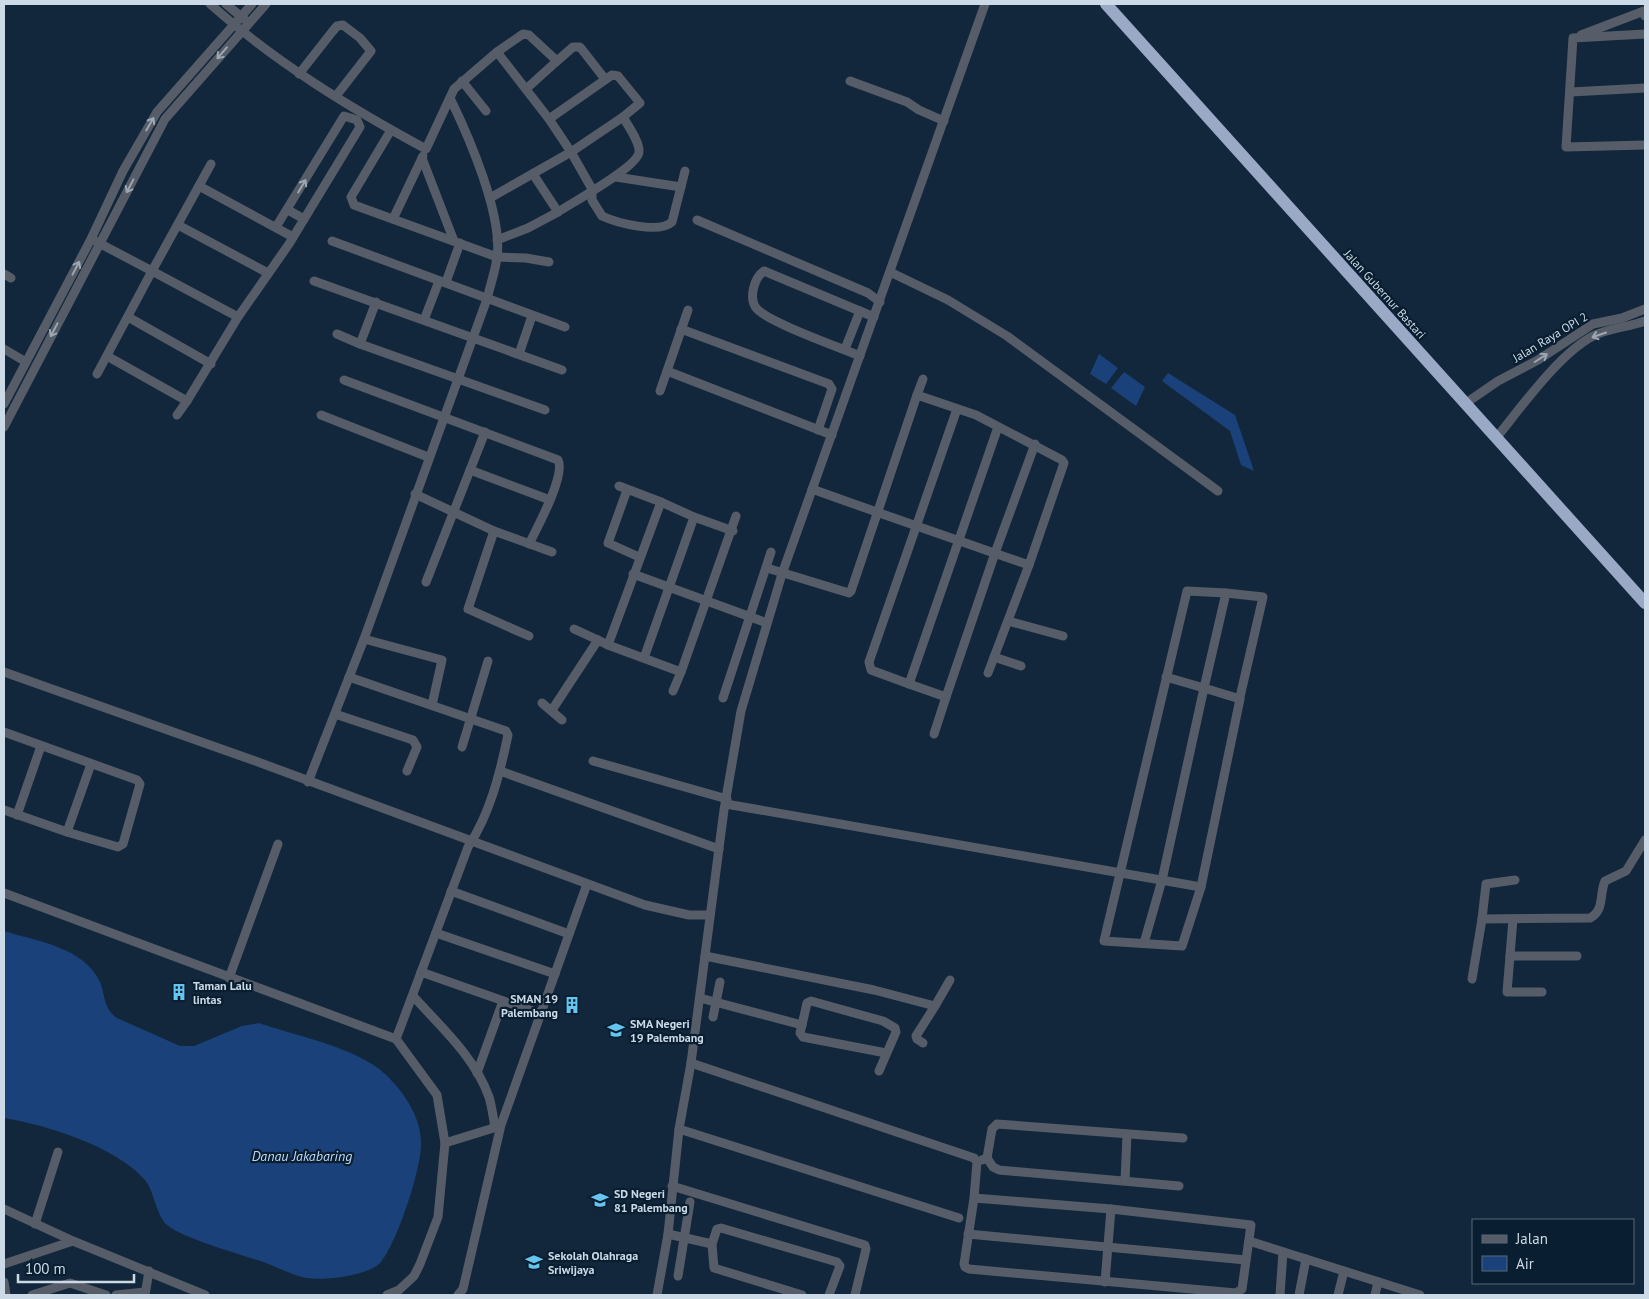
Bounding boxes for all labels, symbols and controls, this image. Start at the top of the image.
one-way arrow [217,46,228,59]
one-way arrow [146,117,156,131]
one-way arrow [125,178,135,193]
one-way arrow [298,179,308,193]
street label: Jalan Gubernur Bastari [1340,246,1429,342]
one-way arrow [72,261,81,276]
street label: Jalan Raya OPI 2 [1509,309,1590,366]
one-way arrow [49,322,59,336]
one-way arrow [1592,331,1607,340]
one-way arrow [1533,352,1547,362]
place label: Taman Lalu lintas [193,978,252,1007]
building icon: Taman Lalu lintas [169,982,189,1002]
place label: SMAN 19 Palembang [501,991,558,1020]
building icon: SMAN 19 Palembang [562,995,582,1015]
place label: SMA Negeri 19 Palembang [630,1016,704,1045]
school or university icon: SMA Negeri 19 Palembang [606,1020,626,1040]
water label: Danau Jakabaring [252,1147,352,1165]
place label: SD Negeri 81 Palembang [614,1186,688,1215]
school or university icon: SD Negeri 81 Palembang [590,1190,610,1210]
legend [1472,1219,1634,1284]
text: Jalan [1515,1229,1548,1248]
place label: Sekolah Olahraga Sriwijaya [548,1248,638,1277]
scale bar [18,1252,134,1284]
school or university icon: Sekolah Olahraga Sriwijaya [524,1252,544,1272]
text: Air [1516,1254,1534,1273]
text: 100 m [25,1259,66,1278]

